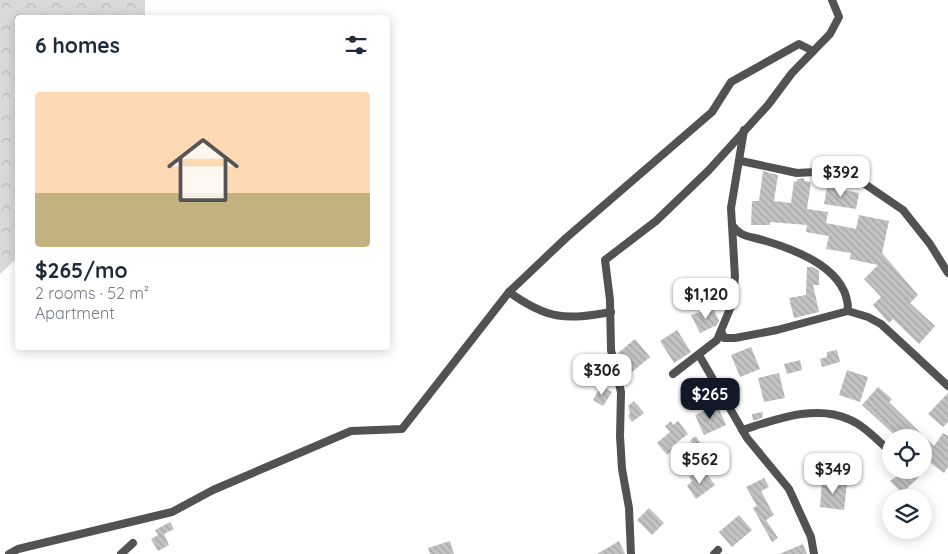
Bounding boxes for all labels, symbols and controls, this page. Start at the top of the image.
icon: filters [342,31,370,59]
text: 6 homes [35,32,120,58]
icon: home [158,125,248,215]
pin: $392 [811,156,871,198]
text: $392 [823,162,859,182]
text: $265/mo [35,257,128,283]
pin: $1,120 [665,278,747,320]
text: 2 rooms · 52 m² [35,283,149,303]
text: $1,120 [684,284,728,304]
text: Apartment [35,303,115,323]
pin: $306 [572,354,632,396]
text: $306 [584,360,620,380]
pin: $265 [680,378,740,420]
text: $265 [692,384,728,404]
map controls [882,429,932,539]
button: locate [882,429,932,479]
pin: $562 [670,442,730,485]
text: $562 [682,449,718,469]
pin: $349 [803,452,863,495]
text: $349 [815,459,851,479]
button: layers [882,489,932,539]

